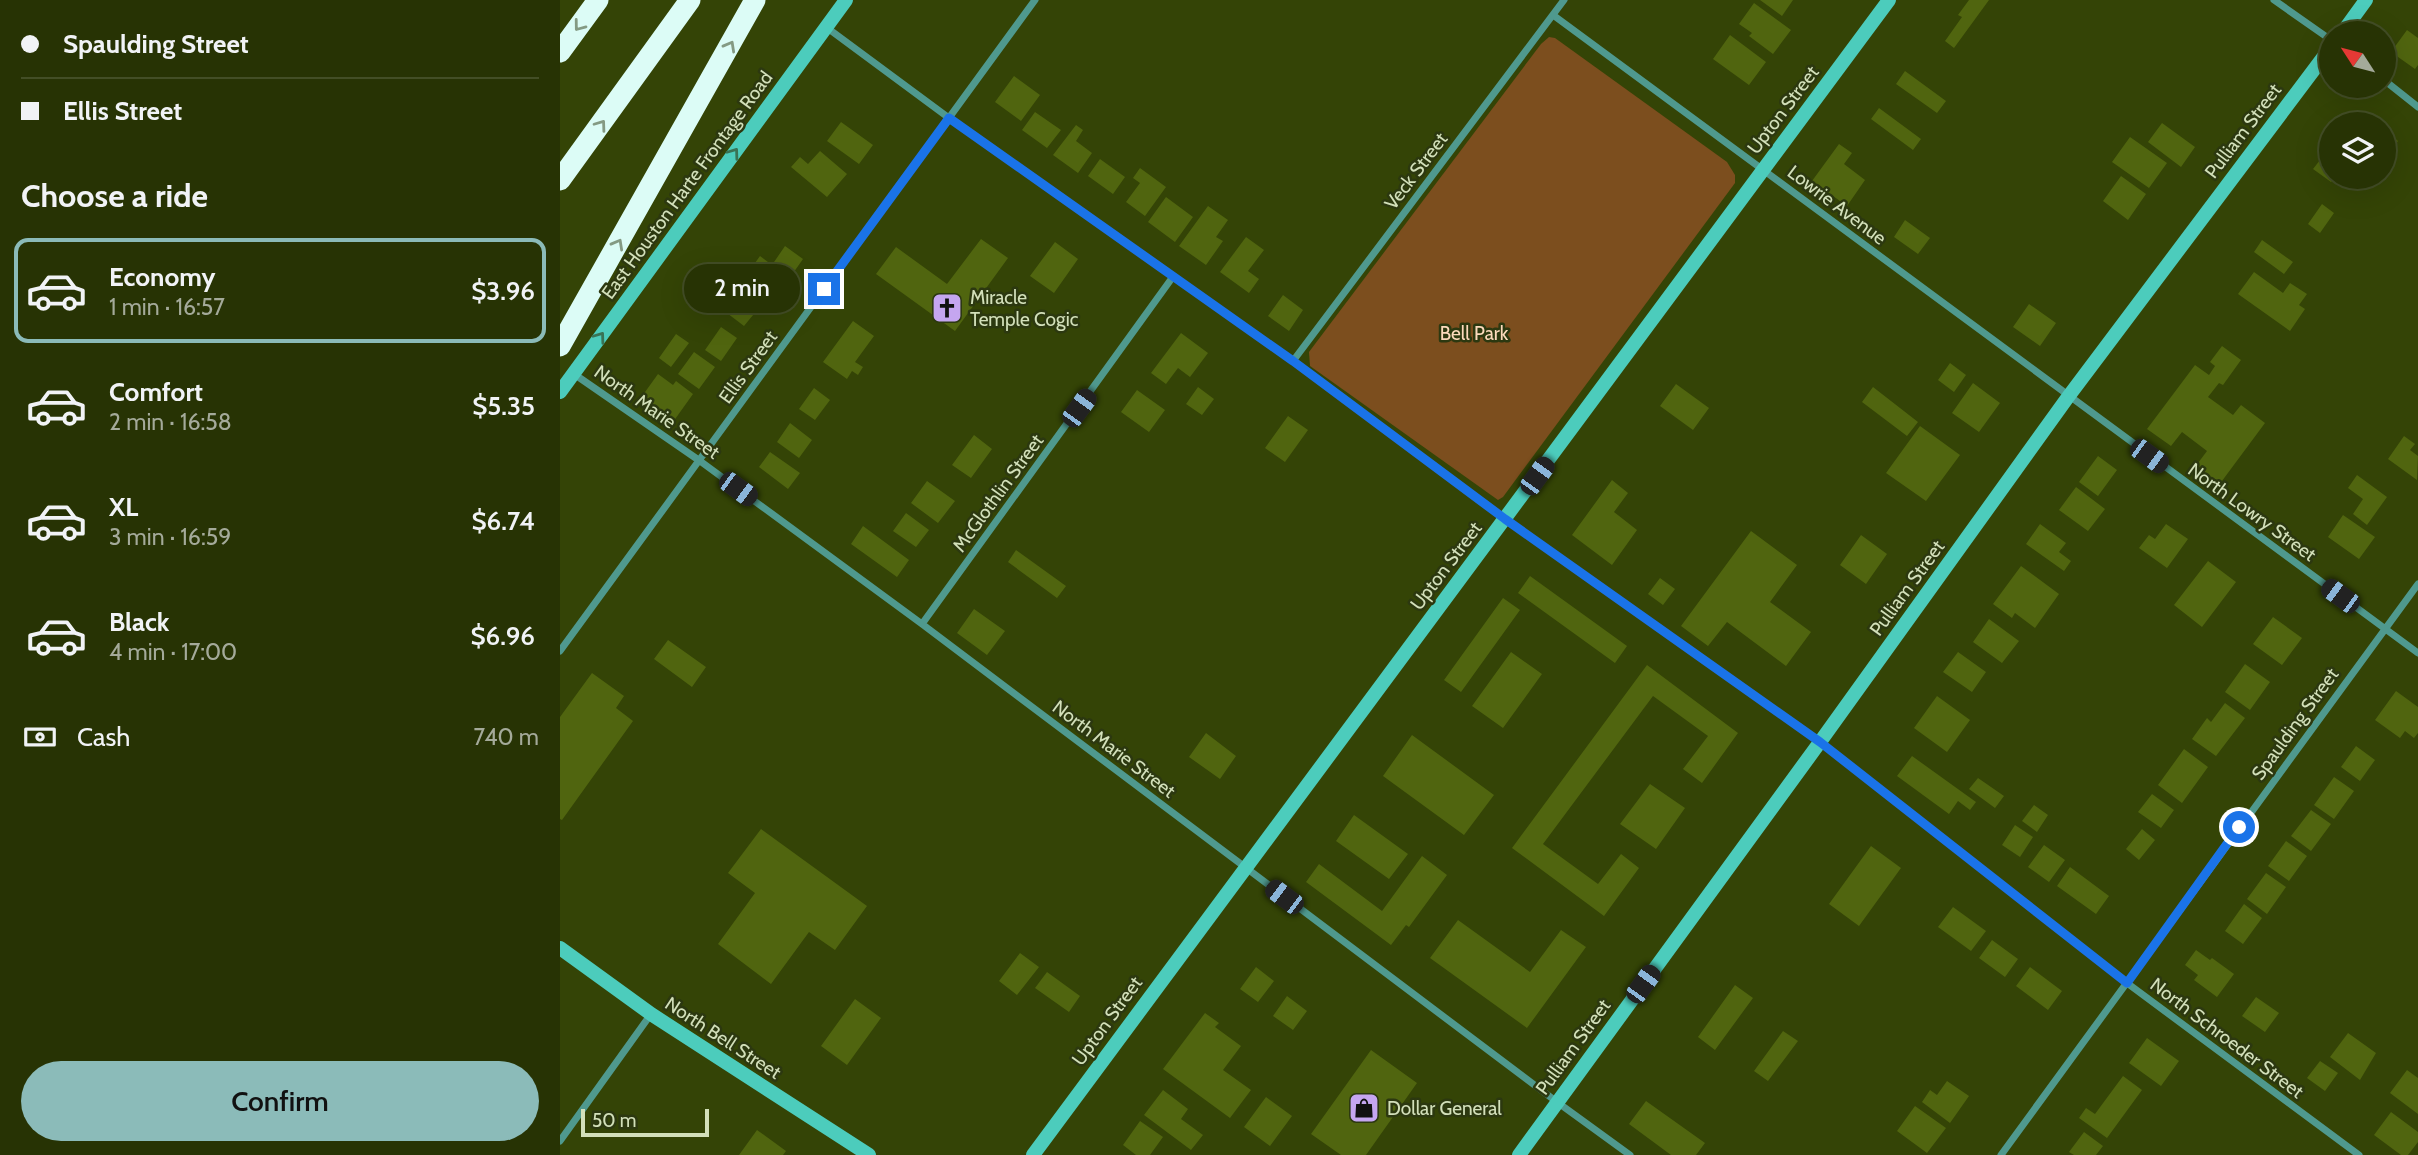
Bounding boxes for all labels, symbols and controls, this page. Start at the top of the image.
one-way arrow [575,18,587,31]
north arrow [2319,21,2396,98]
map controls [2319,21,2396,189]
text: Spaulding Street [63,28,249,60]
one-way arrow [722,41,735,53]
street label: Upton Street [1742,61,1824,159]
street label: East Houston Harte Frontage Road [597,67,777,303]
street label: Pulliam Street [2200,79,2286,183]
text: Ellis Street [63,95,182,127]
button: layers [2319,112,2396,189]
one-way arrow [592,120,605,133]
street label: Veck Street [1380,127,1453,214]
one-way arrow [726,148,738,161]
street label: Lowrie Avenue [1783,160,1891,250]
text: Choose a ride [21,176,208,215]
one-way arrow [610,239,623,251]
icon: car [25,259,88,322]
text: Economy [109,261,215,293]
callout: 2 min [684,264,800,314]
route end [808,273,840,305]
text: 2 min [714,274,770,302]
text: $3.96 [471,275,535,307]
place label: Miracle Temple Cogic [970,286,1079,331]
church icon: Miracle Temple Cogic [930,291,964,325]
text: 1 min · 16:57 [109,293,225,321]
park label: Bell Park [1440,322,1509,345]
street label: Ellis Street [714,326,782,408]
one-way arrow [592,332,605,345]
street label: North Marie Street [590,360,725,464]
icon: car [25,374,88,437]
text: Comfort [109,376,203,408]
car [1059,385,1100,431]
text: $5.35 [472,390,535,422]
text: 2 min · 16:58 [109,408,232,436]
street label: McGlothlin Street [948,429,1049,556]
car [2126,435,2173,477]
car [1517,453,1558,499]
street label: North Lowry Street [2183,458,2321,567]
car [715,468,762,510]
icon: car [25,489,88,552]
text: XL [109,491,138,523]
text: $6.74 [472,505,535,537]
street label: Upton Street [1405,517,1487,615]
text: 3 min · 16:59 [109,523,231,551]
street label: Pulliam Street [1865,535,1950,640]
car [2317,575,2364,617]
icon: car [25,604,88,667]
text: Black [109,606,169,638]
text: $6.96 [470,620,535,652]
text: 4 min · 17:00 [109,638,237,666]
street label: Spaulding Street [2247,663,2344,784]
street label: North Marie Street [1048,695,1180,803]
icon: cash [21,718,59,756]
text: Cash [77,721,130,753]
text: 740 m [474,723,539,751]
route start [2223,811,2255,843]
car [1261,876,1308,918]
car [1623,961,1664,1007]
street label: Upton Street [1067,972,1147,1070]
street label: North Schroeder Street [2146,973,2309,1103]
street label: North Bell Street [661,992,786,1084]
street label: Pulliam Street [1531,994,1616,1099]
button: Confirm [21,1061,539,1141]
shop icon: Dollar General [1347,1091,1381,1125]
place label: Dollar General [1387,1097,1502,1120]
scale bar [581,1106,709,1138]
text: 50 m [592,1109,636,1132]

